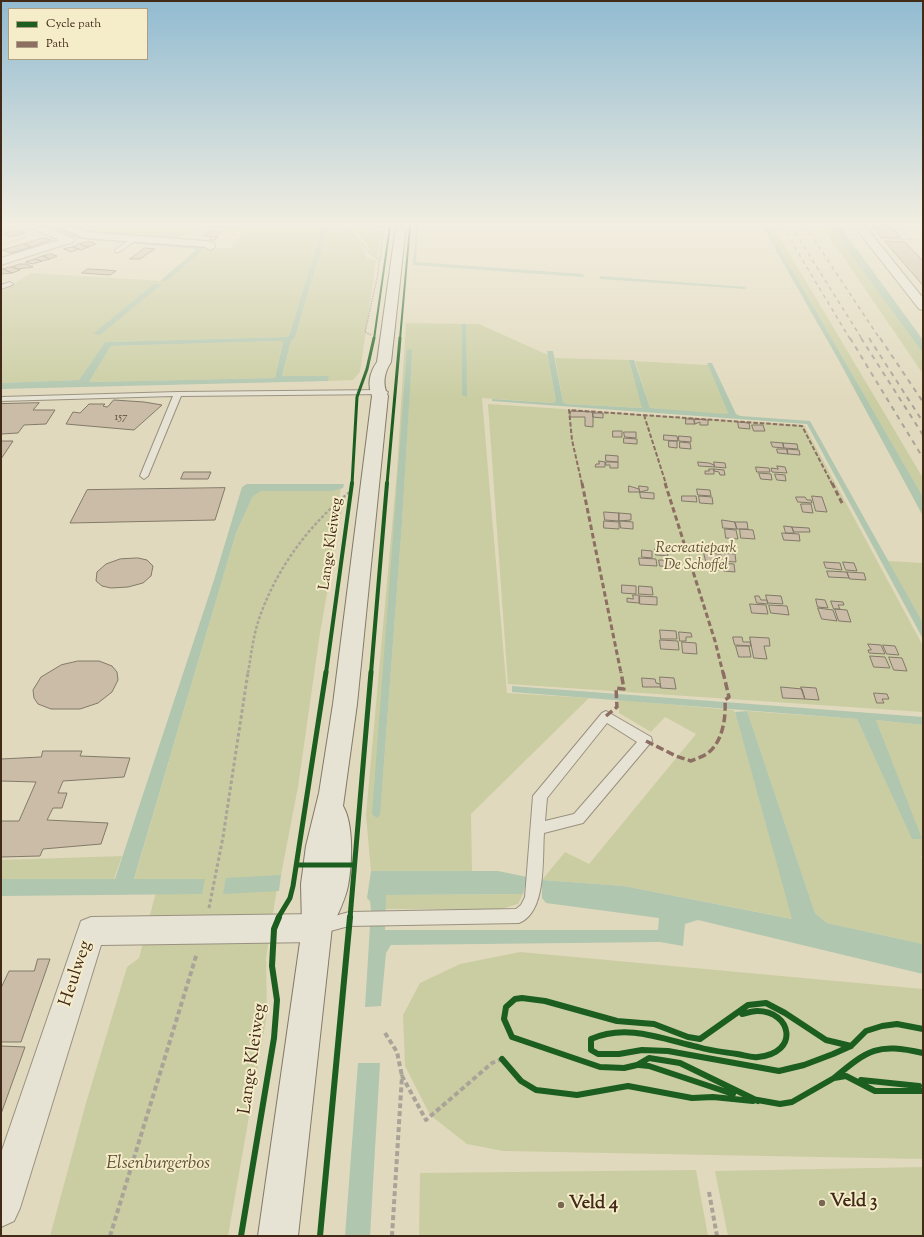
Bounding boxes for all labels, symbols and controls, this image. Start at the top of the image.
legend [8,8,148,60]
text: Cycle path [46,15,101,33]
text: Path [46,35,69,53]
house number: 157 [114,411,128,425]
street label: Lange Kleiweg [317,497,347,591]
park label: Recreatiepark De Schoffel [656,540,736,575]
street label: Heulweg [56,938,98,1010]
street label: Lange Kleiweg [236,1002,272,1116]
park label: Elsenburgerbos [106,1154,210,1176]
place label: Veld 3 [830,1192,877,1214]
place label: Veld 4 [569,1194,618,1216]
marker: Veld 3 [817,1198,827,1208]
marker: Veld 4 [556,1200,566,1210]

